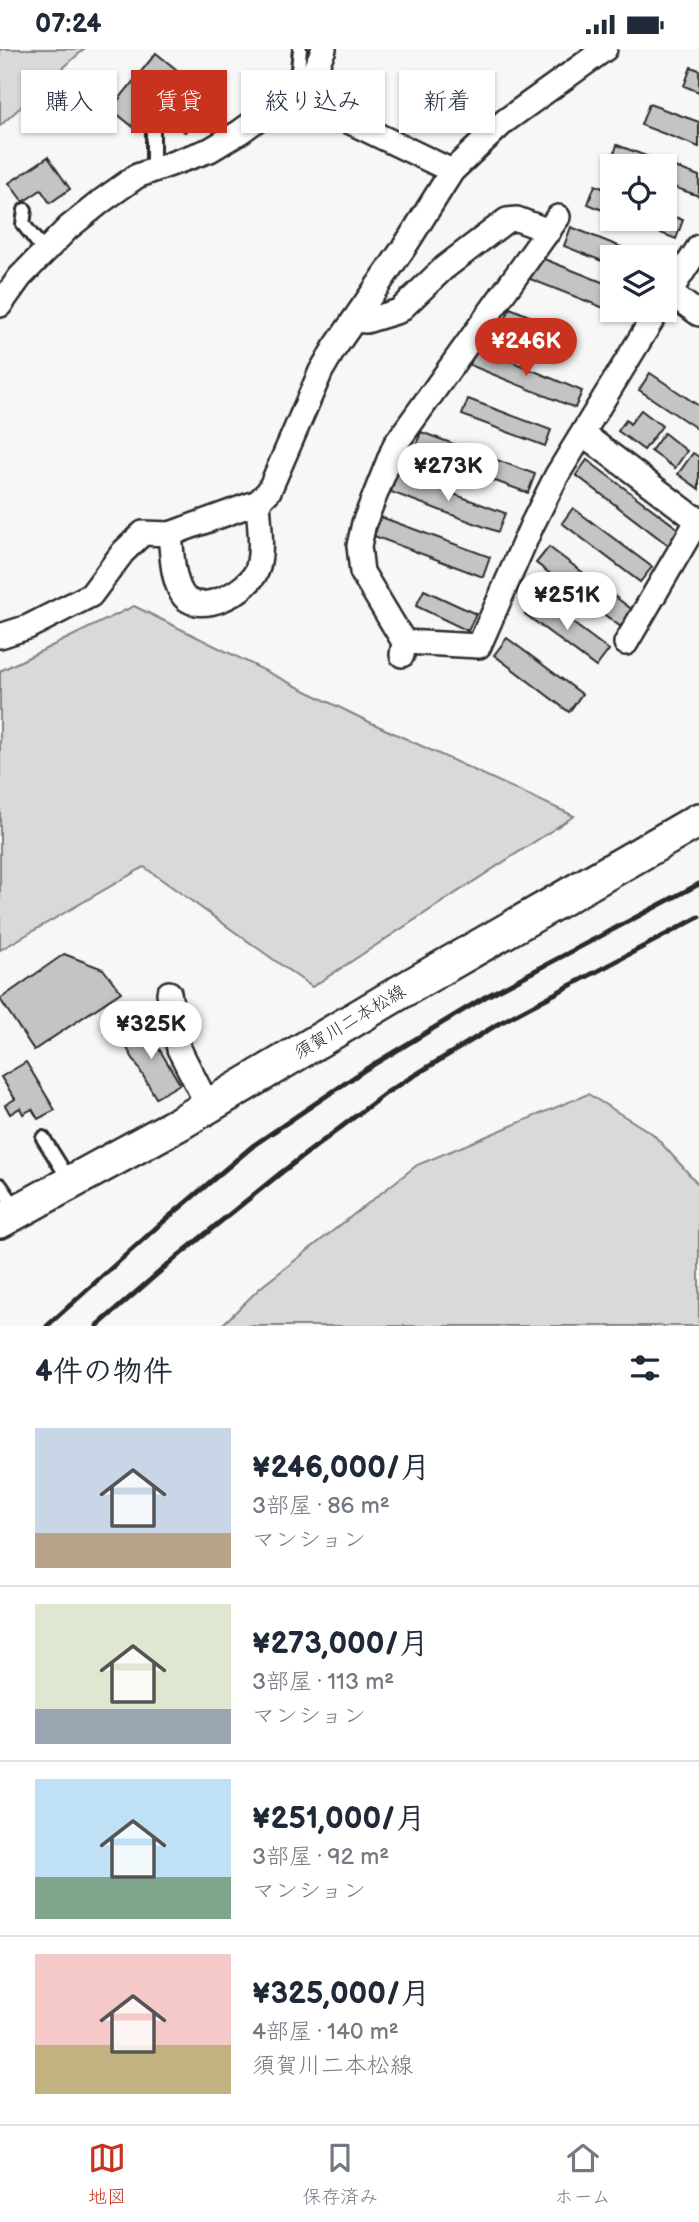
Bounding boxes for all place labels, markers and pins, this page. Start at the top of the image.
pin: ¥246K [477,319,575,378]
pin: ¥273K [399,443,497,503]
pin: ¥251K [518,573,616,632]
pin: ¥325K [102,1002,200,1061]

